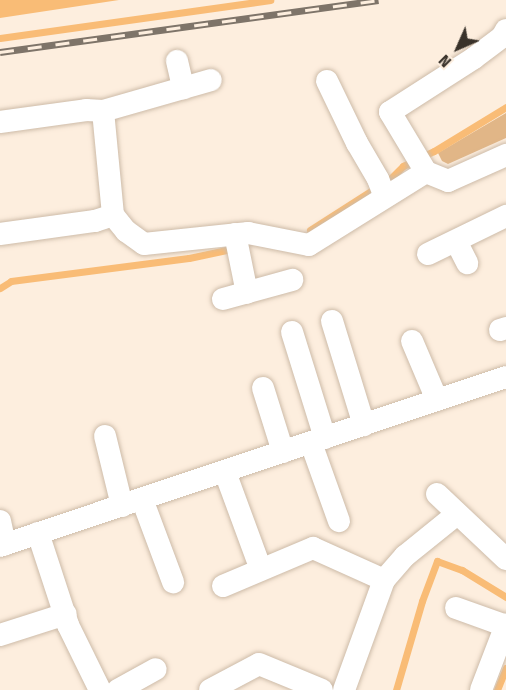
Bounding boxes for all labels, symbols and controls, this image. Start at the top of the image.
north arrow [428,18,488,78]
text: N [435,51,455,71]

